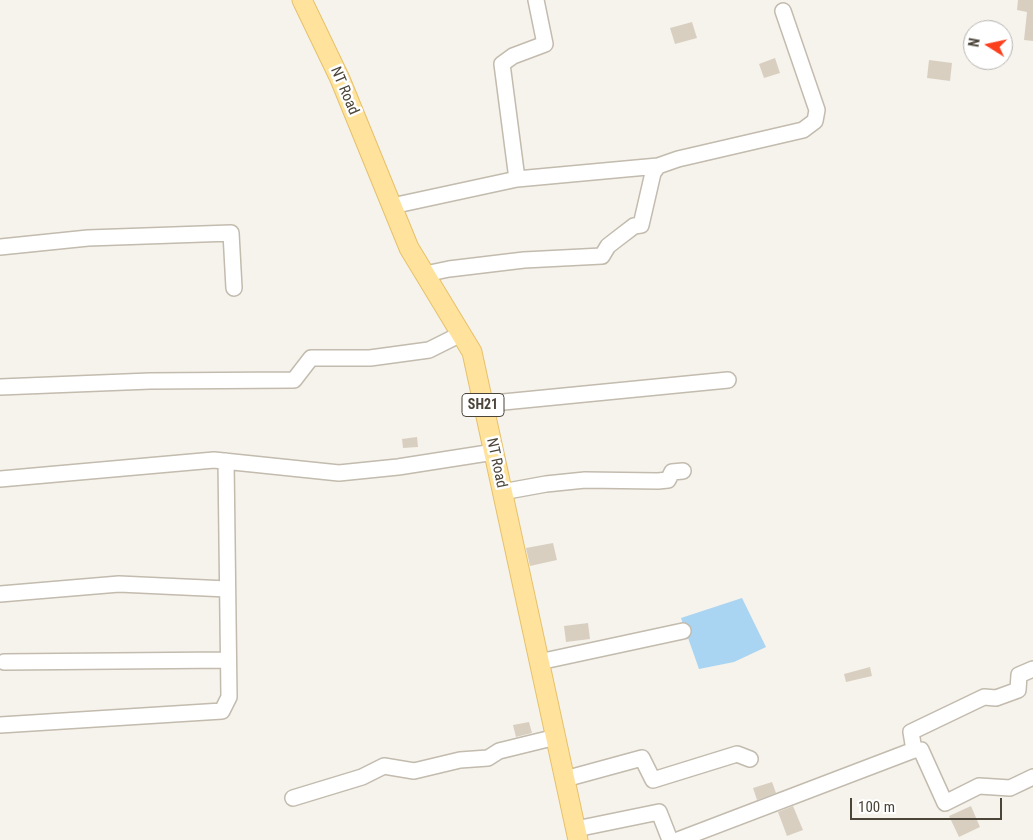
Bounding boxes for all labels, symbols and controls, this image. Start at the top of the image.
north arrow [963,20,1013,70]
text: N [966,37,983,48]
street label: NT Road [326,64,362,118]
road number: SH21 [462,394,504,416]
street label: NT Road [482,436,510,490]
scale bar [853,788,1006,820]
text: 100 m [858,798,895,816]

